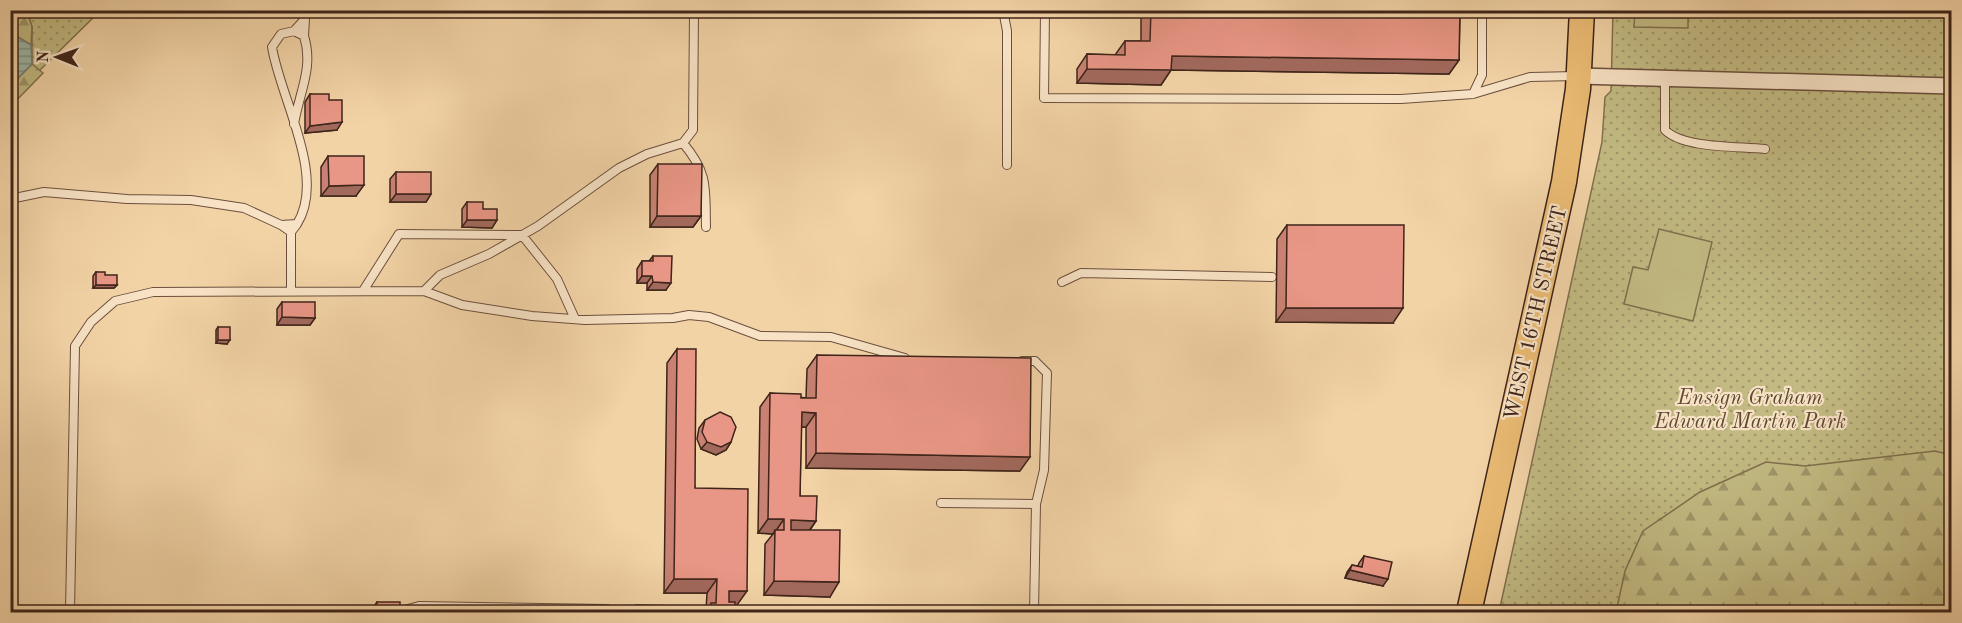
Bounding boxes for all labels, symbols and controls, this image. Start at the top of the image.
north arrow [27,27,87,87]
text: N [36,50,52,63]
street label: WEST 16TH STREET [1502,204,1571,423]
park label: Ensign Graham Edward Martin Park [1653,388,1846,433]

